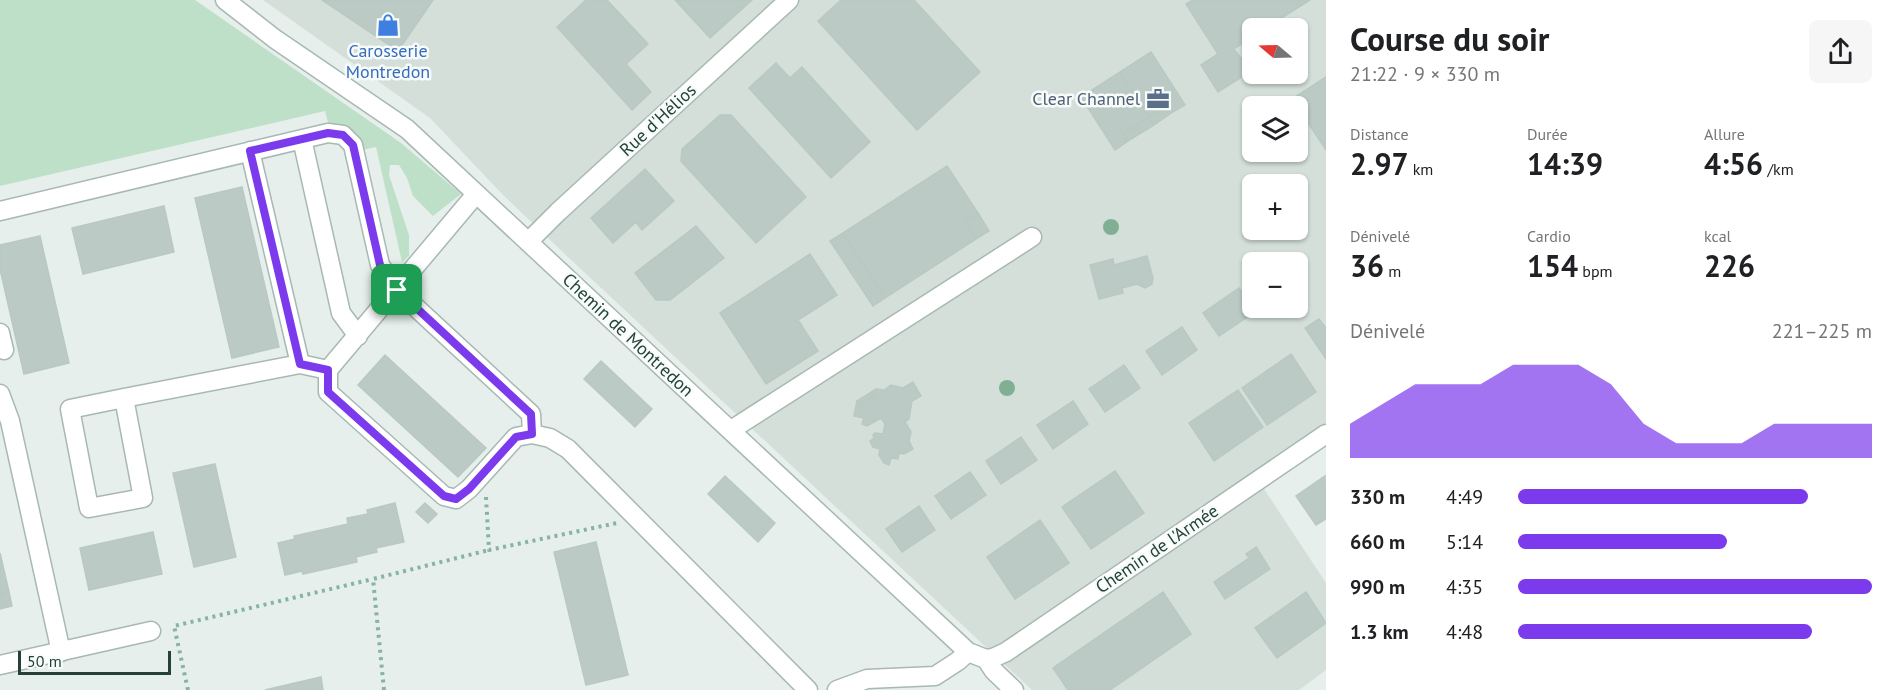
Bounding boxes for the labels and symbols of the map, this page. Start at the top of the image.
shop icon: Carosserie Montredon [375,12,401,38]
north arrow [1242,18,1308,84]
place label: Carosserie Montredon [346,39,430,83]
street label: Rue d'Hélios [615,78,701,161]
office icon: Clear Channel [1145,86,1171,112]
place label: Clear Channel [1032,87,1141,110]
pin [371,264,422,315]
street label: Chemin de Montredon [558,268,699,401]
street label: Chemin de l'Armée [1091,499,1223,598]
scale bar [18,648,171,676]

